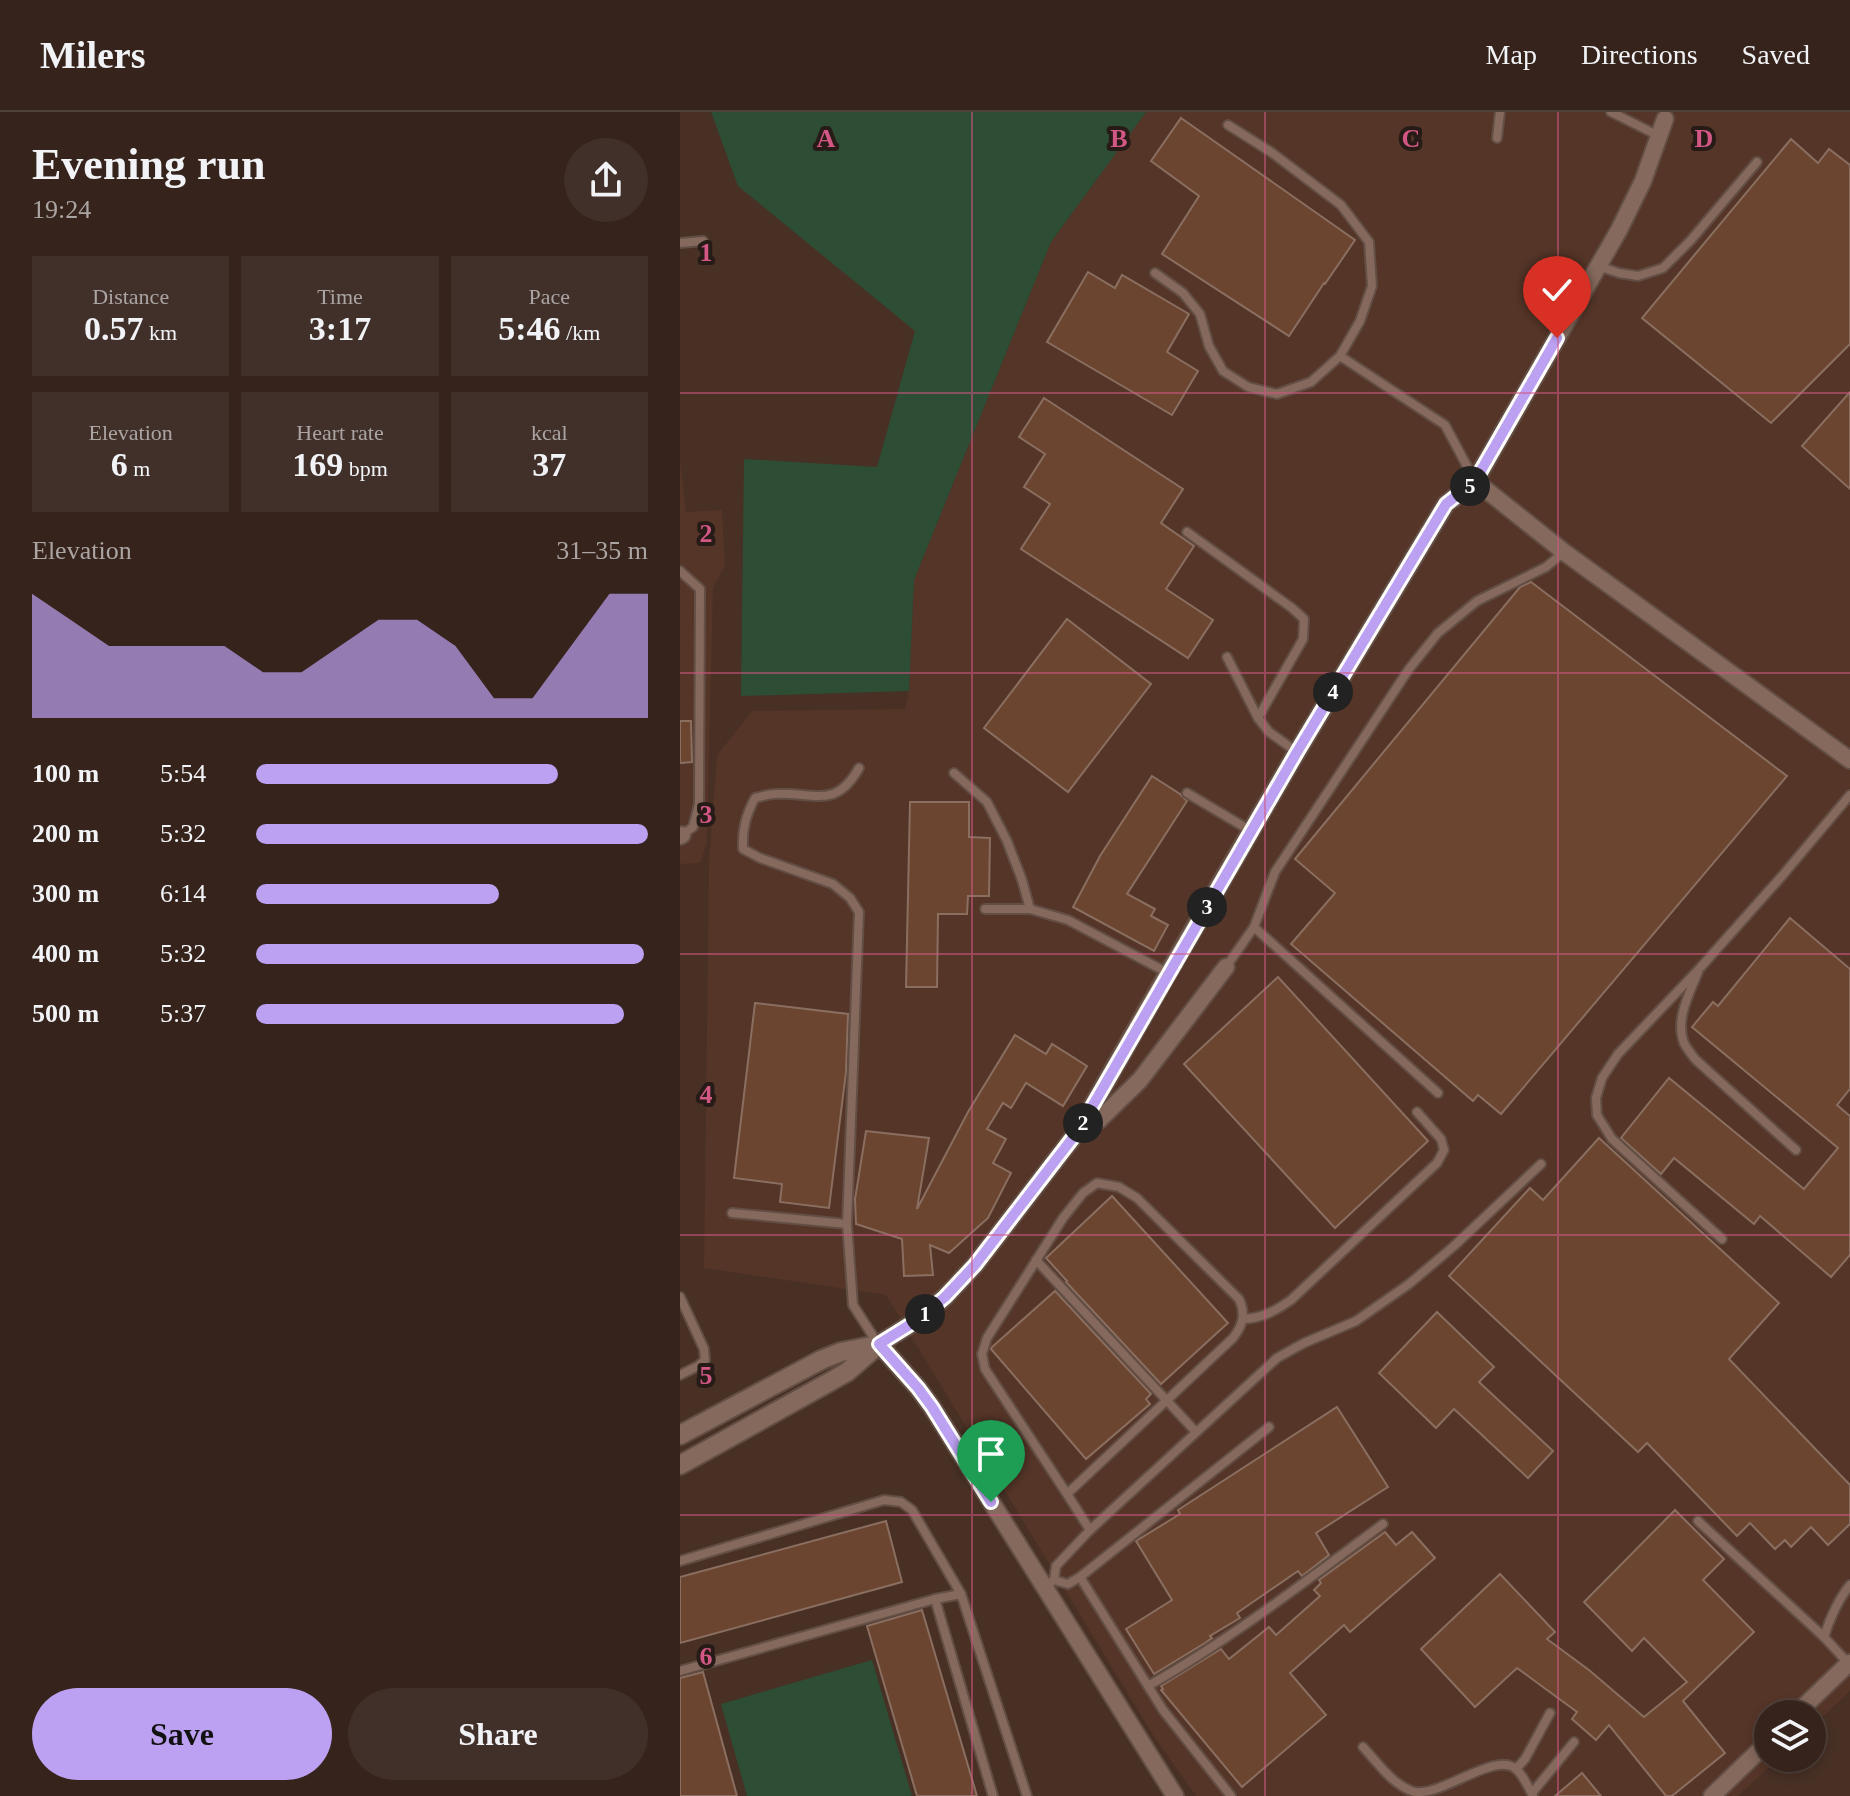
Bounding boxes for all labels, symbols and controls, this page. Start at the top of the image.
text: Milers [40,34,146,76]
text: Map [1486,39,1537,70]
text: Directions [1581,39,1698,70]
text: Saved [1742,39,1810,70]
text: A [817,124,836,153]
text: B [1110,124,1128,153]
text: C [1402,124,1420,153]
text: D [1695,124,1713,153]
button: share [564,138,648,222]
text: Evening run [32,140,266,189]
text: 19:24 [32,195,91,224]
text: 1 [700,238,713,267]
pin [1523,256,1591,338]
icon: check [1535,268,1579,312]
text: Distance [92,284,169,309]
text: Time [317,284,363,309]
text: Pace [529,284,570,309]
text: 0.57 [84,310,144,347]
text: 3:17 [309,310,371,347]
text: 5:46 [498,310,561,347]
text: km [144,320,177,345]
text: /km [561,320,600,345]
text: Elevation [89,420,173,445]
text: Heart rate [296,420,384,445]
text: kcal [531,420,568,445]
text: 6 [111,446,128,483]
text: 169 [292,446,343,483]
text: 37 [532,446,566,483]
text: m [128,456,150,481]
text: bpm [343,456,388,481]
pin: 5 [1450,466,1490,506]
text: 5 [1465,473,1476,498]
text: 2 [700,519,713,548]
text: Elevation [32,536,132,565]
text: 31–35 m [556,536,648,565]
pin: 4 [1313,672,1353,712]
text: 4 [1328,679,1339,704]
text: 100 m [32,759,99,788]
text: 5:54 [160,759,206,788]
text: 3 [700,800,713,829]
text: 200 m [32,819,99,848]
text: 5:32 [160,819,206,848]
text: 300 m [32,879,99,908]
text: 6:14 [160,879,206,908]
pin: 3 [1187,887,1227,927]
text: 3 [1202,894,1213,919]
text: 400 m [32,939,99,968]
text: 5:32 [160,939,206,968]
text: 500 m [32,999,99,1028]
text: 5:37 [160,999,206,1028]
text: 4 [700,1080,713,1109]
pin: 2 [1063,1103,1103,1143]
text: 2 [1078,1110,1089,1135]
pin: 1 [905,1294,945,1334]
text: 1 [920,1301,931,1326]
text: 5 [700,1361,713,1390]
pin [957,1420,1025,1502]
icon: arrive [969,1432,1013,1476]
text: 6 [700,1642,713,1671]
button: Save [32,1688,332,1780]
button: Share [348,1688,648,1780]
map controls [1754,1700,1826,1772]
button: layers [1754,1700,1826,1772]

